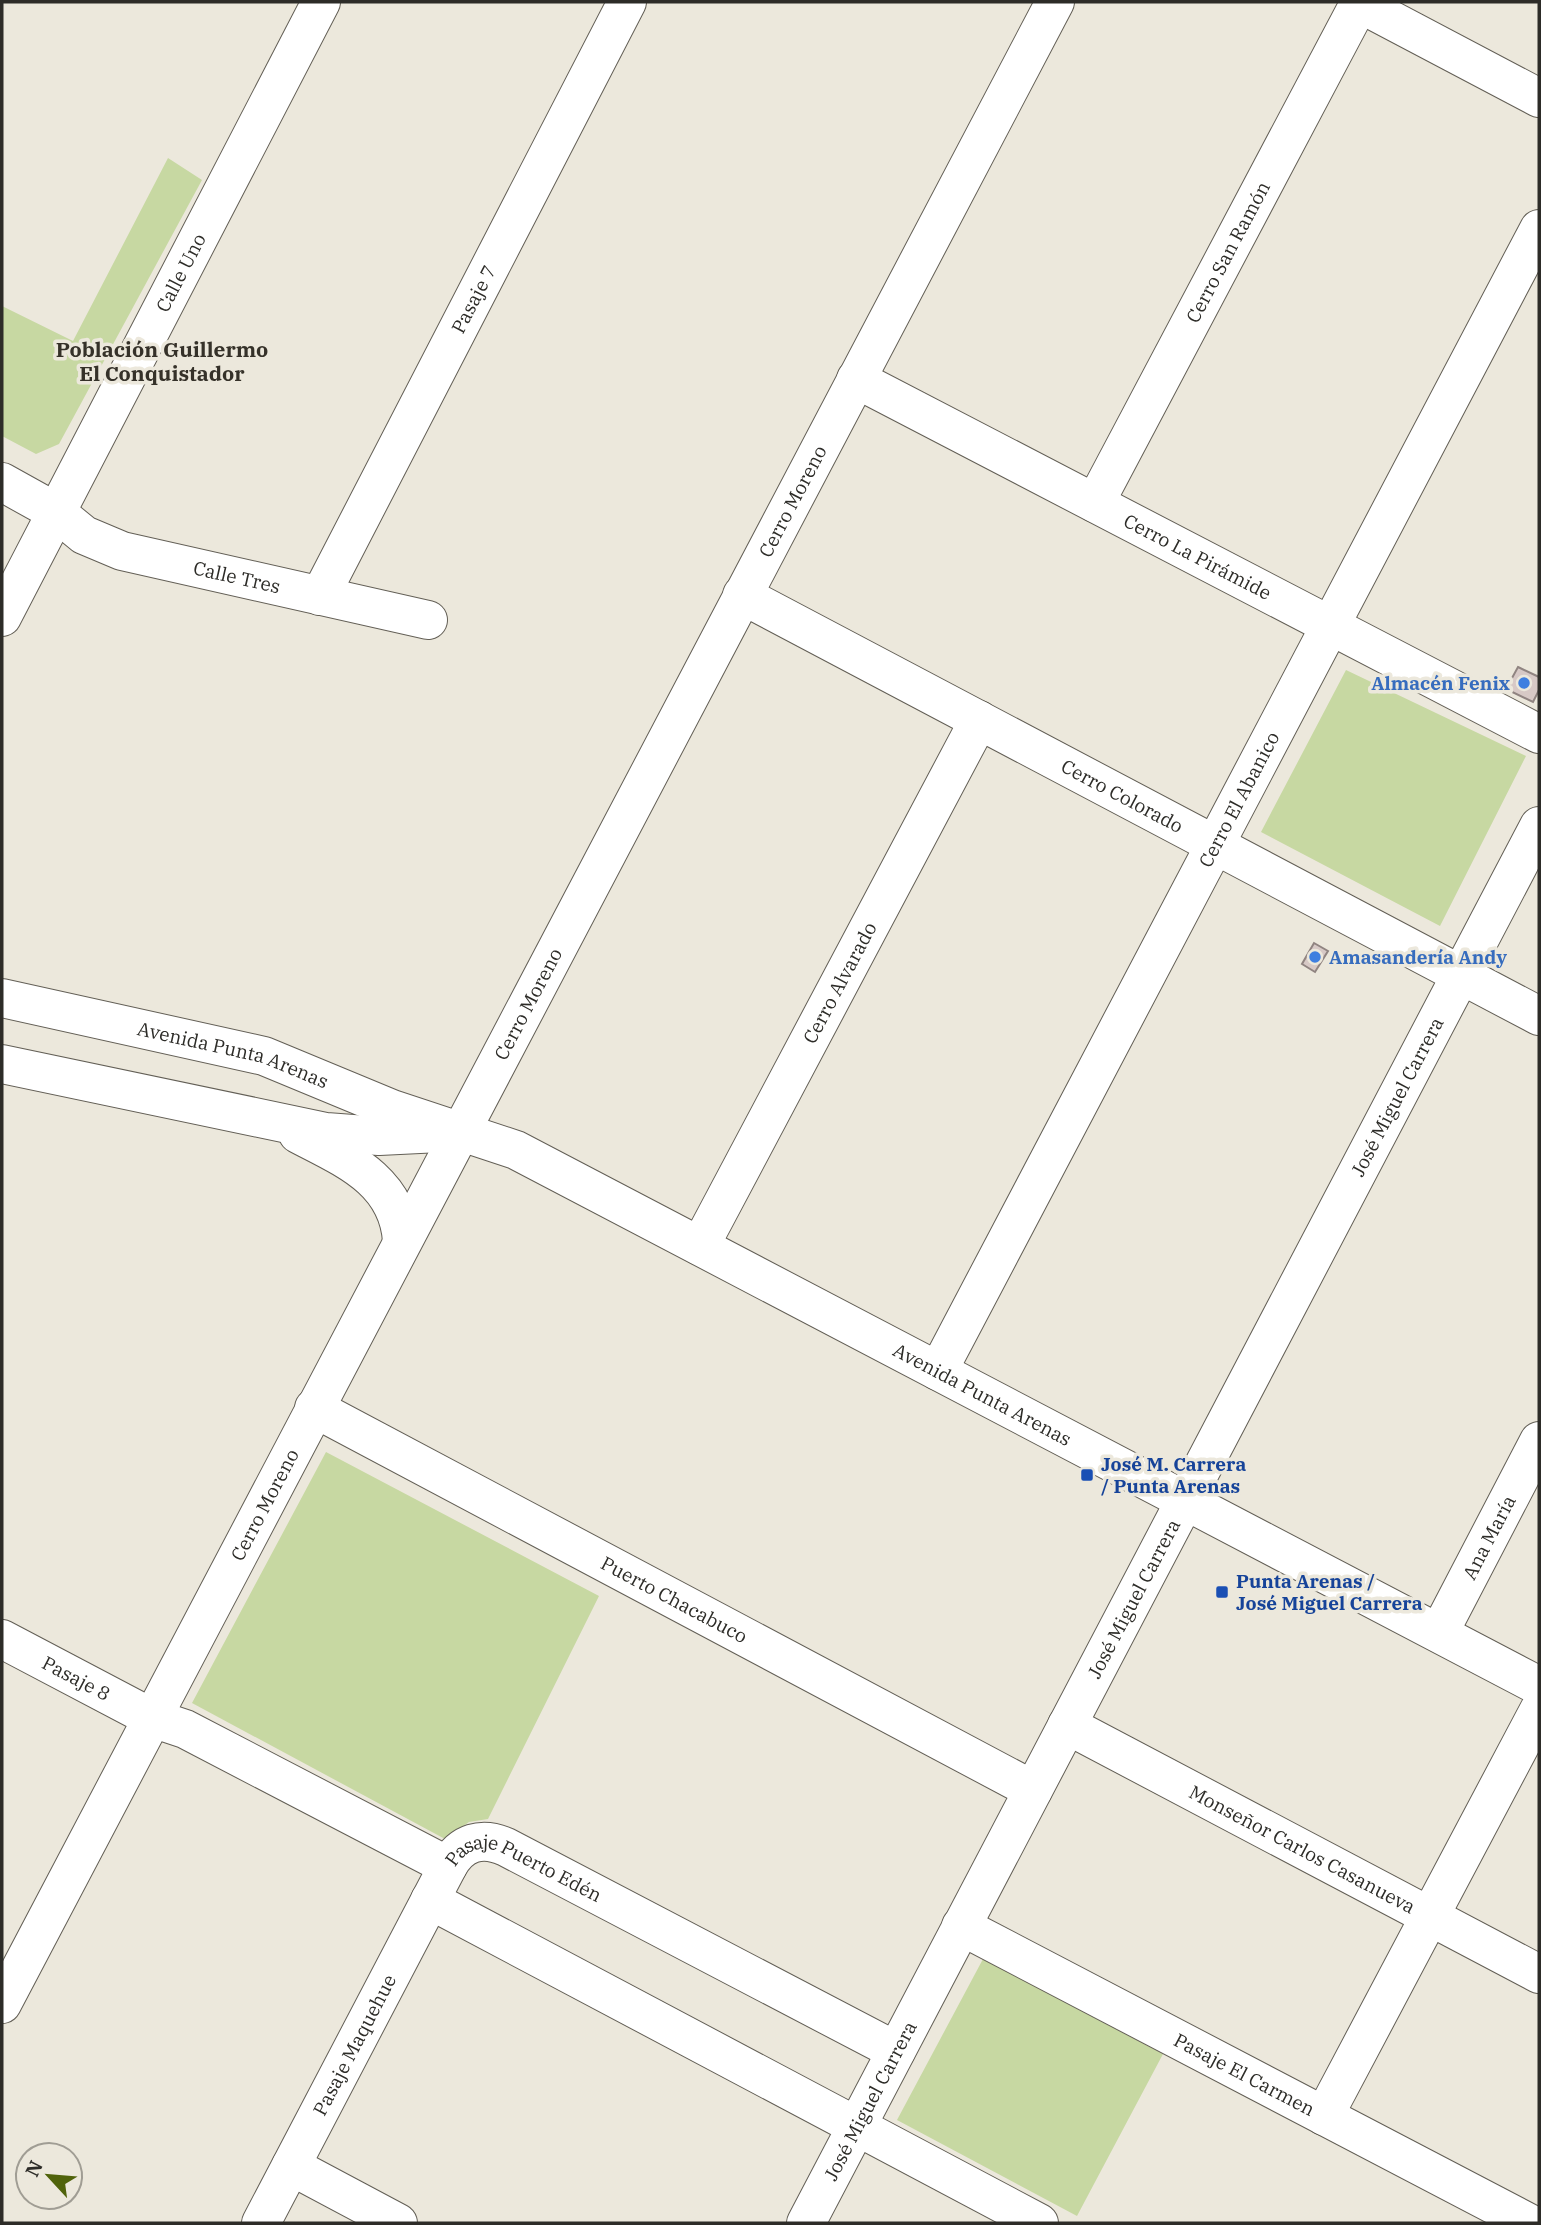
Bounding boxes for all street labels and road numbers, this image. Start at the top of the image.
street label: Cerro San Ramón [1181,177,1275,327]
street label: Calle Uno [150,229,211,316]
street label: Pasaje 7 [446,261,501,337]
street label: Cerro Moreno [753,441,832,561]
street label: Cerro La Pirámide [1120,508,1275,605]
street label: Calle Tres [191,555,283,598]
street label: Cerro El Abanico [1193,727,1284,871]
street label: Cerro Colorado [1057,754,1187,838]
street label: Cerro Alvarado [798,918,882,1048]
street label: Cerro Moreno [489,944,567,1064]
street label: José Miguel Carrera [1345,1013,1449,1180]
street label: Avenida Punta Arenas [135,1016,332,1093]
street label: Avenida Punta Arenas [889,1338,1076,1451]
street label: Cerro Moreno [225,1445,304,1565]
street label: Ana María [1457,1491,1521,1583]
street label: José Miguel Carrera [1082,1515,1185,1682]
street label: Puerto Chacabuco [597,1551,752,1648]
street label: Pasaje 8 [38,1650,114,1706]
street label: Monseñor Carlos Casanueva [1185,1780,1419,1919]
street label: Pasaje Puerto Edén [440,1830,606,1907]
street label: Pasaje Maquehue [307,1970,401,2120]
street label: José Miguel Carrera [818,2017,922,2185]
street label: Pasaje El Carmen [1170,2028,1319,2121]

